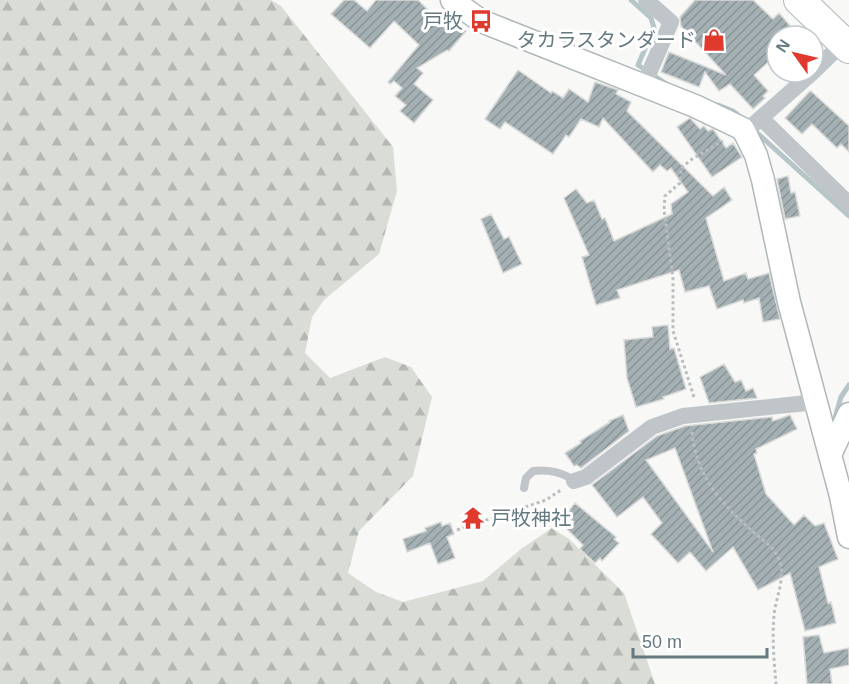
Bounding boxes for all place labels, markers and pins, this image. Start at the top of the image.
bus stop icon: 戸牧 [468,8,494,34]
place label: 戸牧 [423,10,463,32]
shop icon: タカラスタンダード [701,27,727,53]
place label: タカラスタンダード [516,29,696,51]
temple icon: 戸牧神社 [460,505,486,531]
place label: 戸牧神社 [491,507,571,529]

